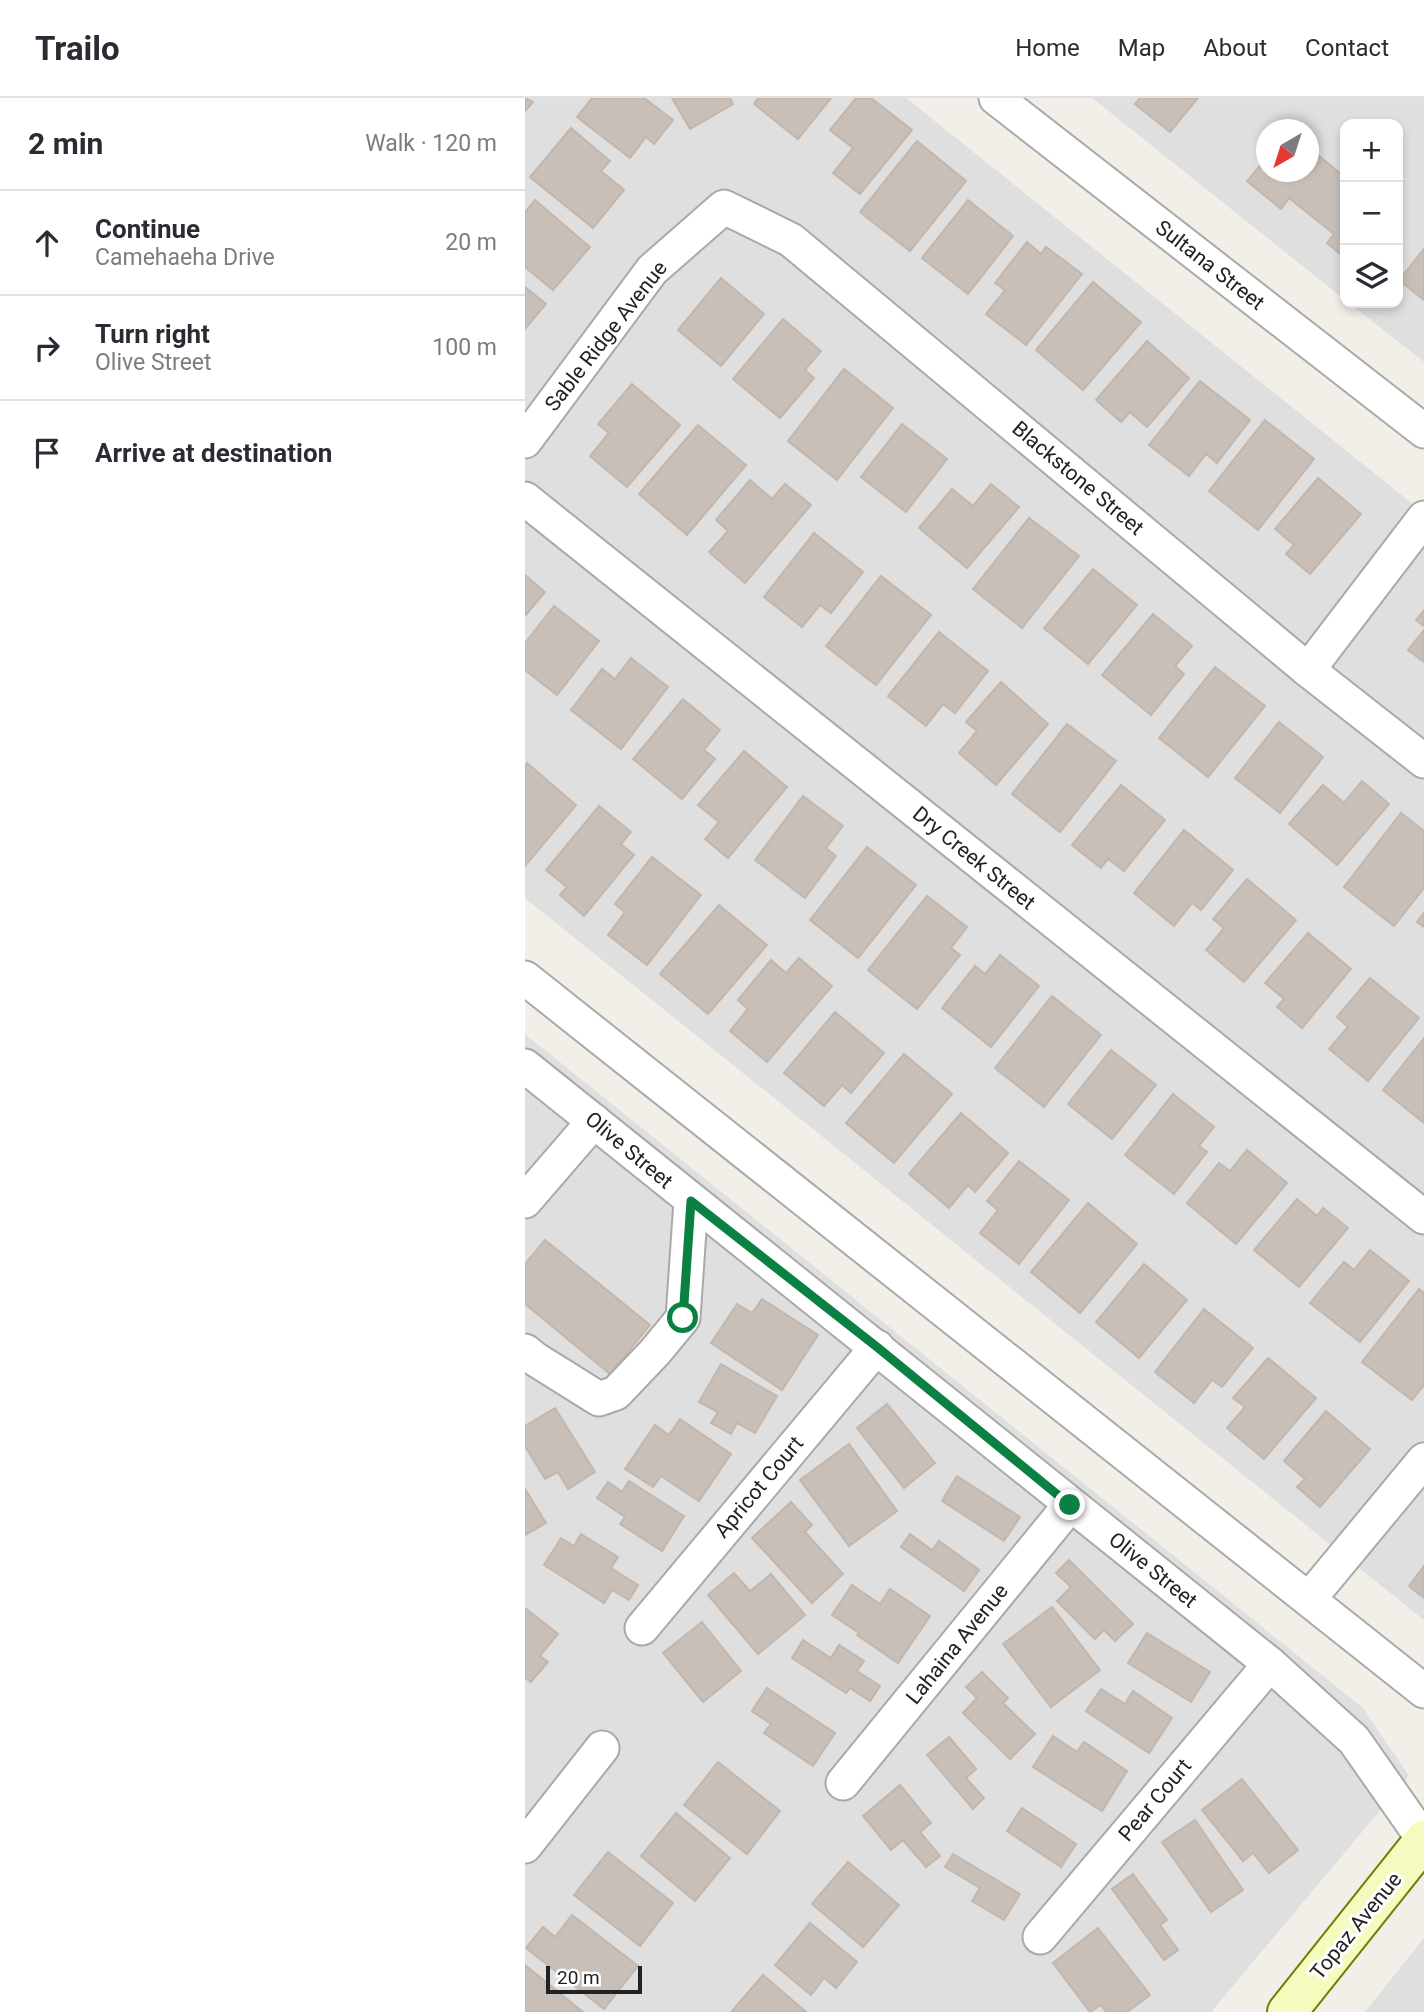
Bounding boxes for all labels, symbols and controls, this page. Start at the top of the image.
text: Trailo [35,29,120,68]
text: Home [1015,34,1080,62]
text: Map [1118,34,1165,62]
text: About [1203,34,1267,62]
text: Contact [1305,34,1389,62]
north arrow [1256,119,1319,182]
map controls [1340,119,1403,308]
button: + [1340,119,1403,182]
text: 2 min [28,126,103,161]
text: Walk · 120 m [365,130,497,157]
button: − [1340,182,1403,245]
text: Continue [95,214,200,244]
street label: Sultana Street [1151,215,1269,315]
icon: ahead [28,224,66,262]
text: 20 m [445,229,497,256]
text: Camehaeha Drive [95,244,275,271]
button: layers [1340,245,1403,308]
street label: Sable Ridge Avenue [540,256,672,416]
text: Turn right [95,319,210,349]
icon: right [28,329,66,367]
text: 100 m [432,334,497,361]
text: Olive Street [95,349,212,376]
street label: Blackstone Street [1007,416,1149,540]
icon: arrive [28,434,66,472]
text: Arrive at destination [95,438,332,468]
street label: Dry Creek Street [908,801,1040,915]
street label: Olive Street [581,1107,678,1193]
route start [667,1302,698,1333]
street label: Apricot Court [710,1432,808,1542]
route end [1054,1489,1085,1520]
street label: Olive Street [1104,1527,1202,1613]
street label: Lahaina Avenue [901,1579,1013,1709]
street label: Pear Court [1114,1754,1196,1846]
street label: Topaz Avenue [1305,1868,1407,1984]
scale bar [546,1963,642,1995]
text: 20 m [557,1966,600,1989]

